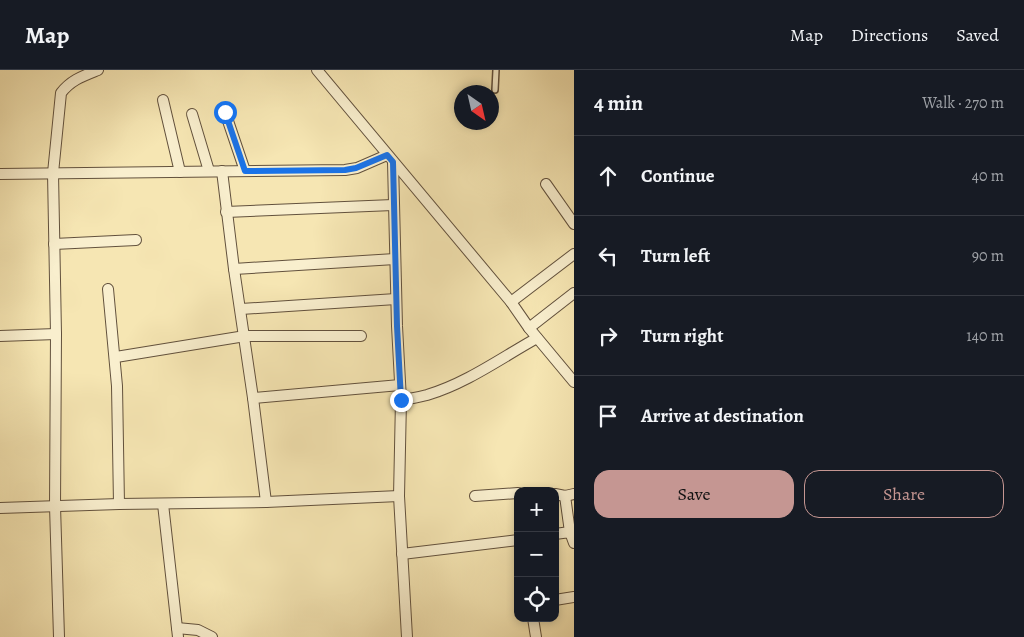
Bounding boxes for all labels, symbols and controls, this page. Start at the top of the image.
text: Map [25,19,69,51]
text: Map [790,23,823,47]
text: Directions [851,23,928,47]
text: Saved [956,23,999,47]
north arrow [454,85,499,130]
text: 4 min [594,89,643,117]
text: Walk · 270 m [922,92,1004,114]
route start [214,101,237,124]
icon: ahead [594,162,622,190]
text: Continue [641,163,715,189]
text: 40 m [972,165,1004,187]
icon: left [594,242,622,270]
text: Turn left [641,243,710,269]
text: 90 m [972,245,1004,267]
icon: right [594,322,622,350]
text: Turn right [641,323,723,349]
text: 140 m [966,325,1004,347]
route end [390,389,413,412]
icon: arrive [594,402,622,430]
text: Arrive at destination [641,403,804,429]
button: Save [594,470,794,518]
button: Share [804,470,1004,518]
map controls [514,487,559,622]
button: + [514,487,559,532]
button: − [514,532,559,577]
button: locate [514,577,559,622]

